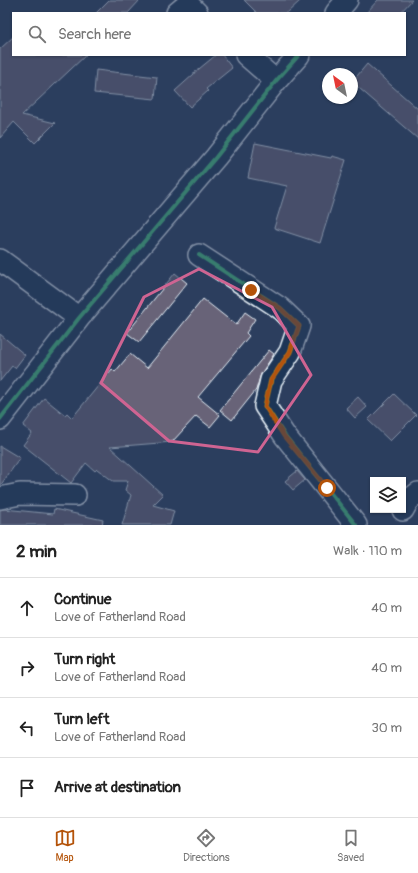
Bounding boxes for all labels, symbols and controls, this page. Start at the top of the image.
search box [12,12,406,56]
icon: search [26,23,48,45]
text: Search here [58,25,131,44]
north arrow [322,68,358,104]
route end [242,281,260,299]
map controls [370,477,406,513]
button: layers [370,477,406,513]
route start [318,479,336,497]
text: 2 min [16,541,57,562]
text: Walk · 110 m [333,543,402,559]
text: Continue [54,590,112,609]
icon: ahead [16,597,38,619]
text: 40 m [371,600,402,616]
text: Love of Fatherland Road [54,609,186,625]
text: Turn right [54,650,115,669]
icon: right [16,657,38,679]
text: 40 m [371,660,402,676]
text: Love of Fatherland Road [54,669,186,685]
text: Turn left [54,710,110,729]
icon: left [16,717,38,739]
text: 30 m [372,720,402,736]
text: Love of Fatherland Road [54,729,186,745]
icon: arrive [16,777,38,799]
text: Arrive at destination [54,778,181,797]
tab: Map [54,827,76,864]
tab: Directions [183,827,230,864]
tab: Saved [337,827,364,864]

